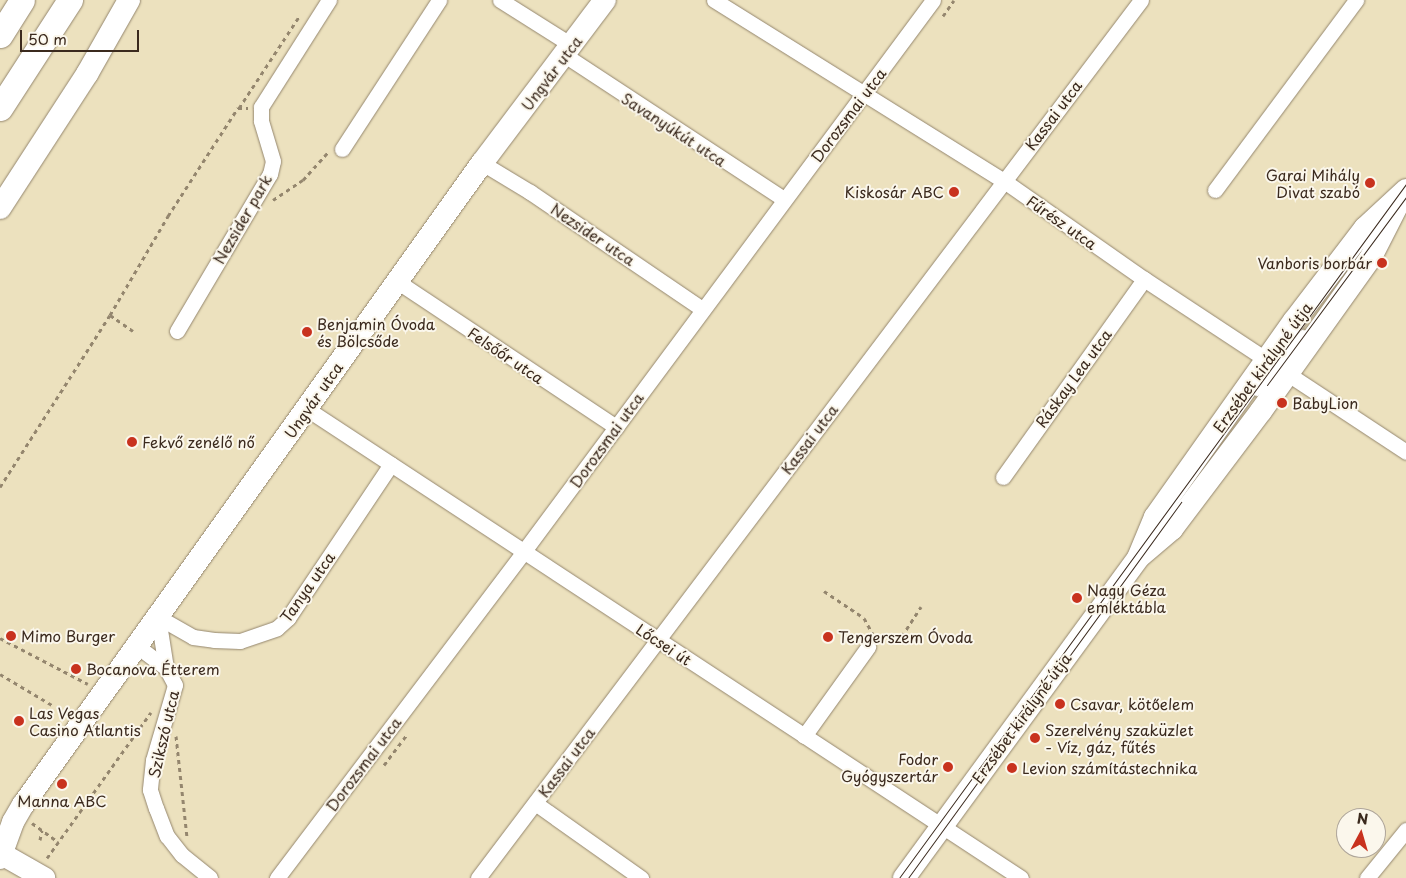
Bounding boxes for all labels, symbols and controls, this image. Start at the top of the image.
scale bar [22,20,141,52]
text: 50 m [28,27,67,50]
street label: Ungvár utca [517,32,585,114]
street label: Dorozsmai utca [807,64,889,166]
street label: Kassai utca [1021,76,1085,154]
street label: Savanyúkút utca [618,88,730,170]
place label: Garai Mihály Divat szabó [1265,165,1360,200]
street label: Nezsider park [209,171,275,267]
marker: Garai Mihály Divat szabó [1364,177,1376,189]
place label: Kiskosár ABC [845,183,944,201]
marker: Kiskosár ABC [948,186,960,198]
street label: Fűrész utca [1023,191,1101,253]
street label: Nezsider utca [547,199,639,269]
place label: Vanboris borbár [1257,254,1372,272]
marker: Vanboris borbár [1376,257,1388,269]
street label: Erzsébet királyné útja [1208,298,1316,436]
place label: Benjamin Óvoda és Bölcsőde [317,314,436,349]
street label: Felsőőr utca [465,323,547,387]
street label: Ráskay Lea utca [1031,324,1115,432]
marker: Benjamin Óvoda és Bölcsőde [301,326,313,338]
street label: Ungvár utca [280,358,346,442]
street label: Dorozsmai utca [565,389,647,491]
place label: BabyLion [1292,394,1358,412]
marker: BabyLion [1276,397,1288,409]
street label: Kassai utca [777,400,841,478]
place label: Fekvő zenélő nő [142,433,254,451]
marker: Fekvő zenélő nő [126,436,138,448]
street label: Tanya utca [276,548,338,626]
place label: Nagy Géza emléktábla [1087,580,1167,615]
marker: Nagy Géza emléktábla [1071,592,1083,604]
street label: Lőcsei út [633,619,695,669]
place label: Mimo Burger [21,627,115,645]
place label: Tengerszem Óvoda [838,628,973,646]
marker: Mimo Burger [5,630,17,642]
marker: Tengerszem Óvoda [822,631,834,643]
street label: Erzsébet királyné útja [967,649,1075,787]
place label: Bocanova Étterem [86,660,219,678]
marker: Bocanova Étterem [70,663,82,675]
street label: Szikszó utca [144,688,182,780]
place label: Csavar, kötőelem [1070,695,1194,713]
marker: Csavar, kötőelem [1054,698,1066,710]
place label: Las Vegas Casino Atlantis [29,703,140,738]
street label: Dorozsmai utca [322,713,404,815]
marker: Las Vegas Casino Atlantis [13,715,25,727]
place label: Szerelvény szaküzlet - Víz, gáz, fűtés [1045,720,1193,755]
street label: Kassai utca [534,723,598,801]
marker: Szerelvény szaküzlet - Víz, gáz, fűtés [1029,732,1041,744]
place label: Fodor Gyógyszertár [841,749,938,784]
place label: Levion számítástechnika [1022,759,1198,777]
marker: Fodor Gyógyszertár [942,761,954,773]
marker: Levion számítástechnika [1006,762,1018,774]
marker: Manna ABC [56,778,68,790]
place label: Manna ABC [18,792,106,810]
north arrow [1336,808,1386,858]
text: N [1356,808,1369,830]

